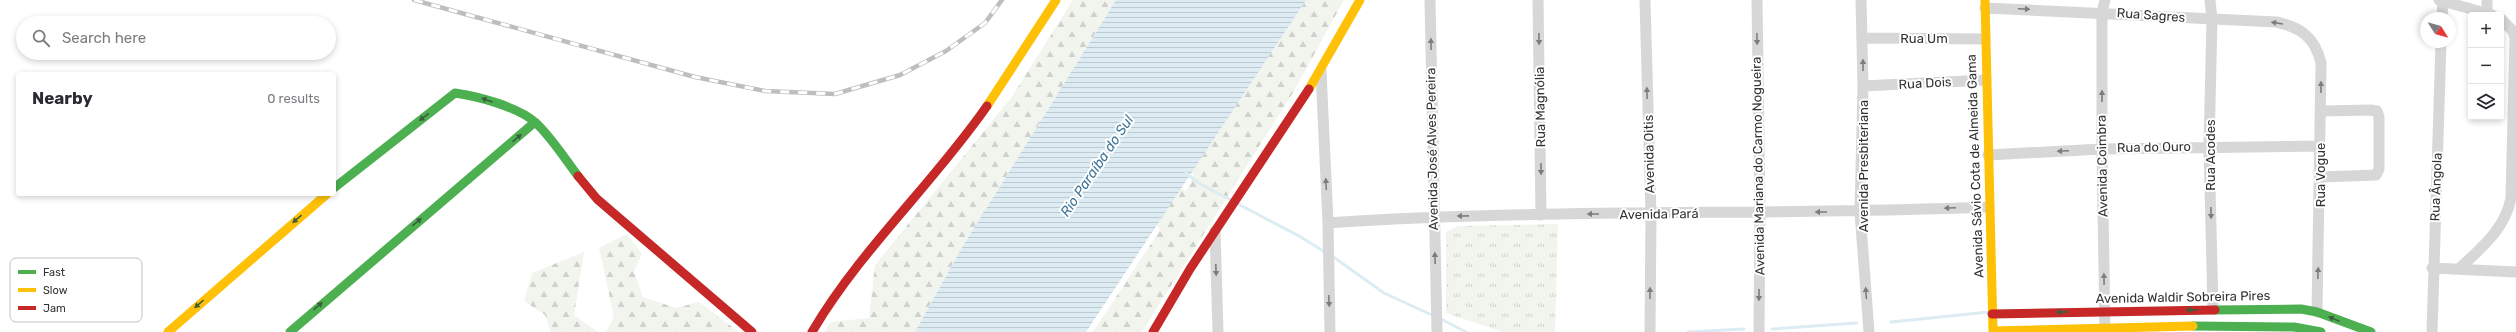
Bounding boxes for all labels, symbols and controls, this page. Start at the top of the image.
street label: Rua Sagres [2116,5,2186,26]
one-way arrow [2018,6,2030,13]
north arrow [2420,12,2456,48]
map controls [2468,12,2504,120]
button: + [2468,12,2504,48]
search box [16,16,336,60]
one-way arrow [2271,19,2284,25]
icon: search [30,27,52,49]
text: Search here [62,29,146,47]
street label: Rua Um [1900,31,1948,46]
one-way arrow [1536,33,1542,46]
one-way arrow [1754,33,1760,46]
one-way arrow [1427,38,1434,50]
button: − [2468,48,2504,84]
street label: Avenida Sávio Cota de Almeida Gama [1964,54,1986,278]
street label: Avenida Mariana do Carmo Nogueira [1749,57,1768,275]
one-way arrow [1860,58,1866,71]
street label: Rua Magnólia [1532,66,1549,148]
street label: Avenida José Alves Pereira [1423,67,1441,231]
street label: Rua Dois [1898,74,1952,92]
one-way arrow [2318,80,2324,93]
button: layers [2468,84,2504,120]
one-way arrow [1644,87,1651,99]
text: Nearby [32,88,93,108]
one-way arrow [2099,89,2105,102]
text: 0 results [267,91,320,106]
one-way arrow [481,96,493,102]
street label: Avenida Presbiteriana [1856,100,1871,232]
water label: Rio Paraíba do Sul [1057,112,1138,220]
one-way arrow [418,113,429,121]
street label: Avenida Oitis [1641,114,1657,193]
street label: Avenida Coimbra [2094,115,2110,217]
street label: Rua Acodes [2203,119,2218,191]
one-way arrow [512,134,522,143]
street label: Rua do Ouro [2117,139,2191,155]
street label: Rua Vogue [2313,143,2329,207]
one-way arrow [2057,147,2069,154]
street label: Rua Ângola [2427,153,2446,222]
one-way arrow [1537,163,1544,175]
one-way arrow [1323,177,1329,190]
one-way arrow [1944,205,1956,212]
street label: Avenida Pará [1619,206,1699,222]
one-way arrow [2208,207,2214,220]
one-way arrow [1814,209,1827,215]
one-way arrow [1587,211,1599,218]
one-way arrow [1456,213,1469,219]
one-way arrow [292,215,303,224]
one-way arrow [412,217,423,226]
one-way arrow [1431,252,1438,264]
legend [10,258,142,322]
one-way arrow [1213,264,1220,276]
text: Fast [43,266,66,279]
one-way arrow [2315,266,2321,279]
one-way arrow [2101,272,2107,285]
text: Slow [43,284,68,297]
one-way arrow [1647,286,1653,299]
one-way arrow [1862,287,1869,299]
street label: Avenida Waldir Sobreira Pires [2096,288,2271,306]
one-way arrow [1756,289,1763,301]
one-way arrow [1326,295,1332,308]
one-way arrow [193,299,204,308]
one-way arrow [313,301,324,310]
text: Jam [43,302,66,315]
one-way arrow [2186,306,2198,313]
one-way arrow [2056,309,2068,316]
one-way arrow [2328,316,2340,322]

